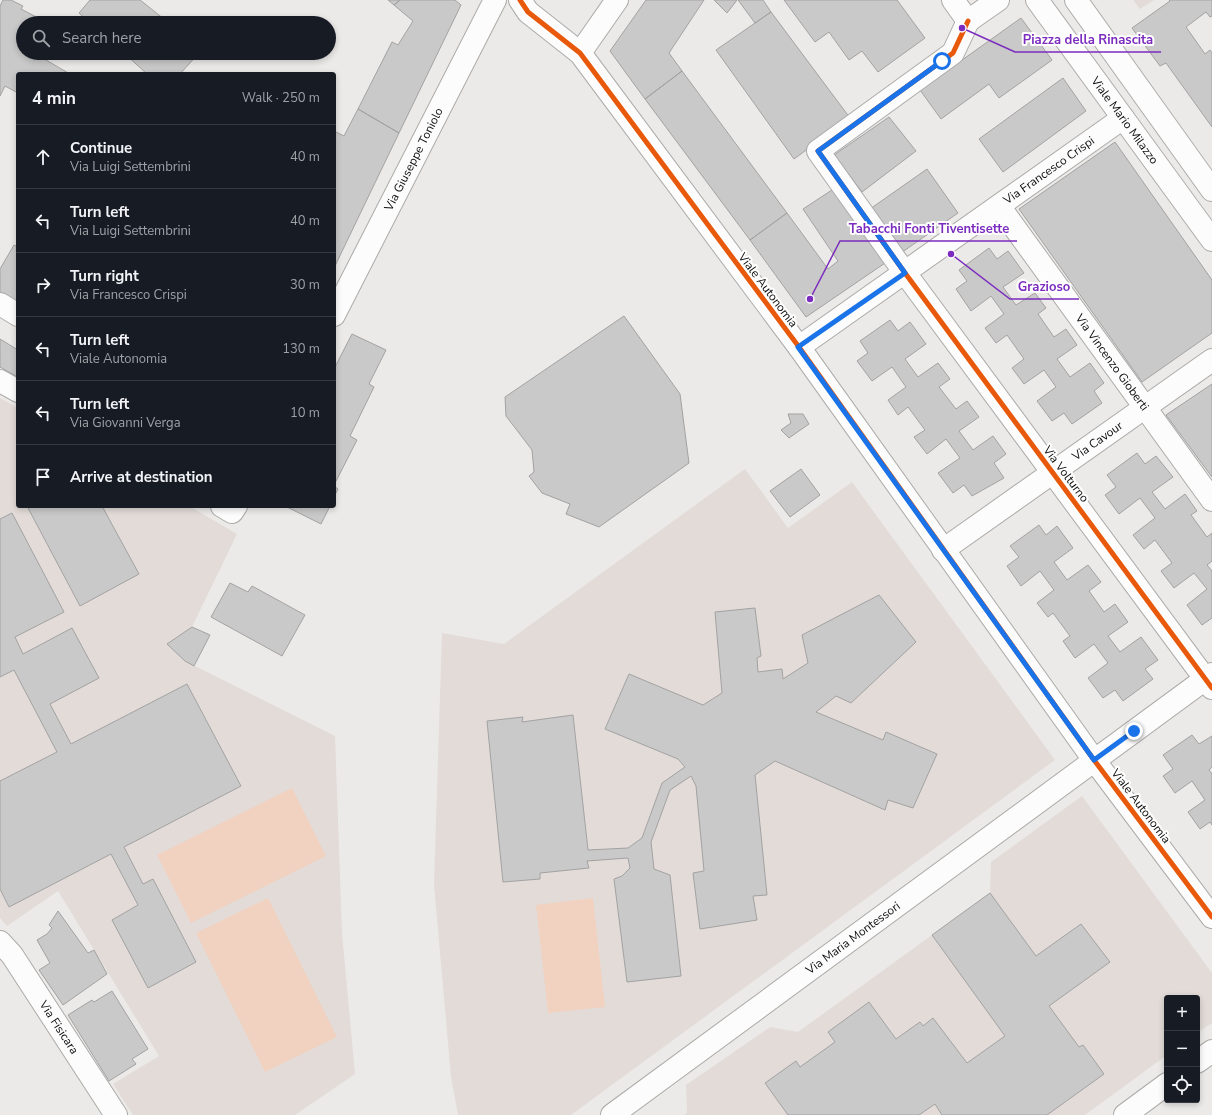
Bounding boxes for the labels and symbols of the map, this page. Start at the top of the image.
callout: Piazza della Rinascita [1015,27,1161,52]
text: Piazza della Rinascita [1023,31,1153,49]
route start [933,52,951,70]
street label: Viale Mario Milazzo [1087,73,1162,168]
street label: Via Giuseppe Toniolo [380,105,447,214]
street label: Via Francesco Crispi [999,133,1098,209]
callout: Tabacchi Fonti Tiventisette [840,216,1017,241]
text: Tabacchi Fonti Tiventisette [849,220,1009,238]
street label: Viale Autonomia [734,249,801,331]
callout: Grazioso [1010,274,1079,299]
text: Grazioso [1018,278,1070,296]
street label: Via Vincenzo Gioberti [1071,310,1153,414]
street label: Via Cavour [1068,417,1126,465]
street label: Via Volturno [1039,442,1093,506]
route end [1125,722,1143,740]
street label: Viale Autonomia [1107,765,1174,847]
street label: Via Maria Montessori [802,898,903,979]
street label: Via Fisicara [35,997,82,1057]

